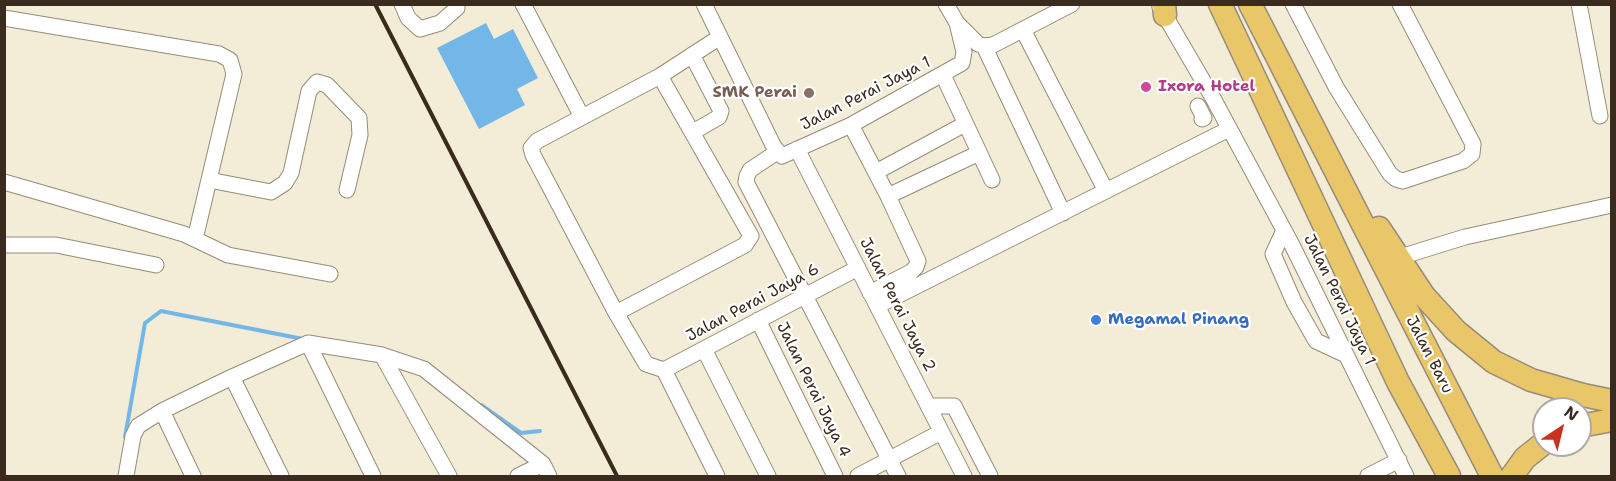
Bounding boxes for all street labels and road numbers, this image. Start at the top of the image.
street label: Jalan Perai Jaya 1 [798,53,934,135]
street label: Jalan Perai Jaya 1 [1299,231,1379,369]
street label: Jalan Perai Jaya 2 [855,235,939,375]
street label: Jalan Perai Jaya 6 [683,260,823,346]
street label: Jalan Baru [1401,313,1457,397]
street label: Jalan Perai Jaya 4 [772,319,854,461]

